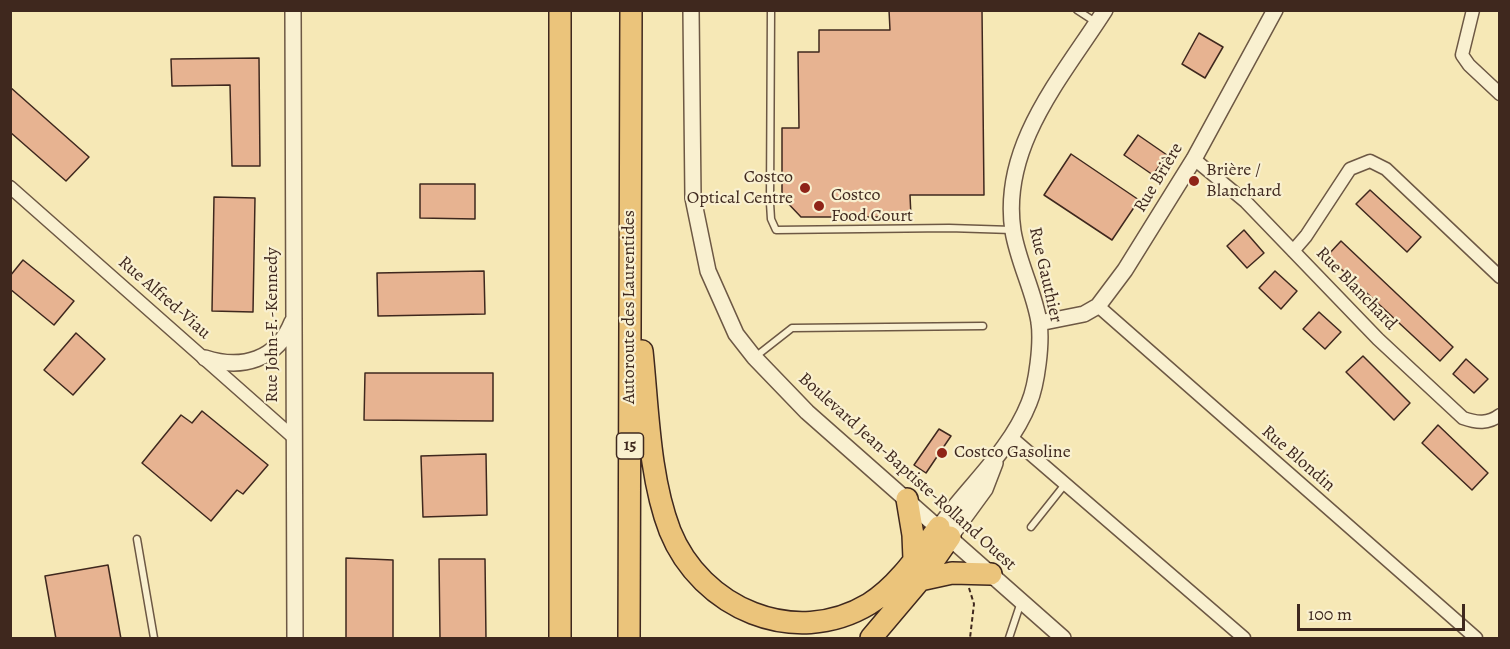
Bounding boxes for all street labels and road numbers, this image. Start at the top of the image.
street label: Rue Brière [1130,139,1188,217]
street label: Autoroute des Laurentides [619,210,641,404]
street label: Rue Gauthier [1024,225,1066,325]
street label: Rue Blanchard [1311,243,1401,335]
street label: Rue John-F.-Kennedy [262,247,284,403]
street label: Rue Alfred-Viau [113,252,215,344]
street label: Boulevard Jean-Baptiste-Rolland Ouest [794,368,1020,576]
street label: Rue Blondin [1257,421,1339,497]
road number: 15 [616,433,644,459]

